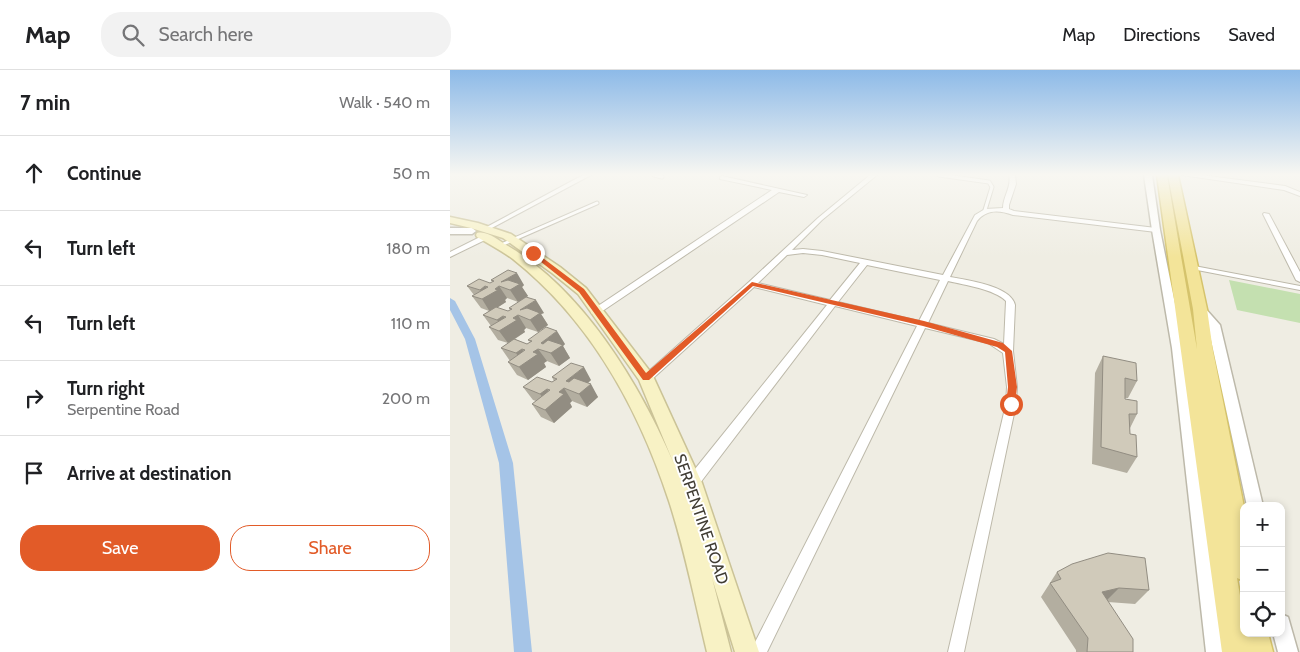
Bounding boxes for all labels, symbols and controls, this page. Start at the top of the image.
search box [101,12,451,57]
text: Map [25,20,71,49]
icon: search [119,21,147,49]
text: Search here [159,23,253,46]
text: Map [1062,24,1095,46]
text: Directions [1123,24,1200,46]
text: Saved [1228,24,1275,46]
text: 7 min [20,90,70,115]
text: Walk · 540 m [339,93,430,112]
icon: ahead [20,159,48,187]
text: Continue [67,162,141,185]
text: 50 m [393,164,430,183]
icon: left [20,234,48,262]
text: Turn left [67,237,135,260]
text: 180 m [386,239,430,258]
route end [522,242,545,265]
icon: left [20,309,48,337]
text: Turn left [67,312,135,335]
text: 110 m [391,314,430,333]
text: Turn right [67,377,145,400]
icon: right [20,384,48,412]
text: 200 m [382,389,430,408]
route start [1000,393,1023,416]
text: Serpentine Road [67,400,180,419]
street label: SERPENTINE ROAD [670,451,733,587]
icon: arrive [20,459,48,487]
text: Arrive at destination [67,462,231,485]
map controls [1240,502,1285,637]
button: + [1240,502,1285,547]
button: Save [20,525,220,571]
button: Share [230,525,430,571]
button: − [1240,547,1285,592]
button: locate [1240,592,1285,637]

